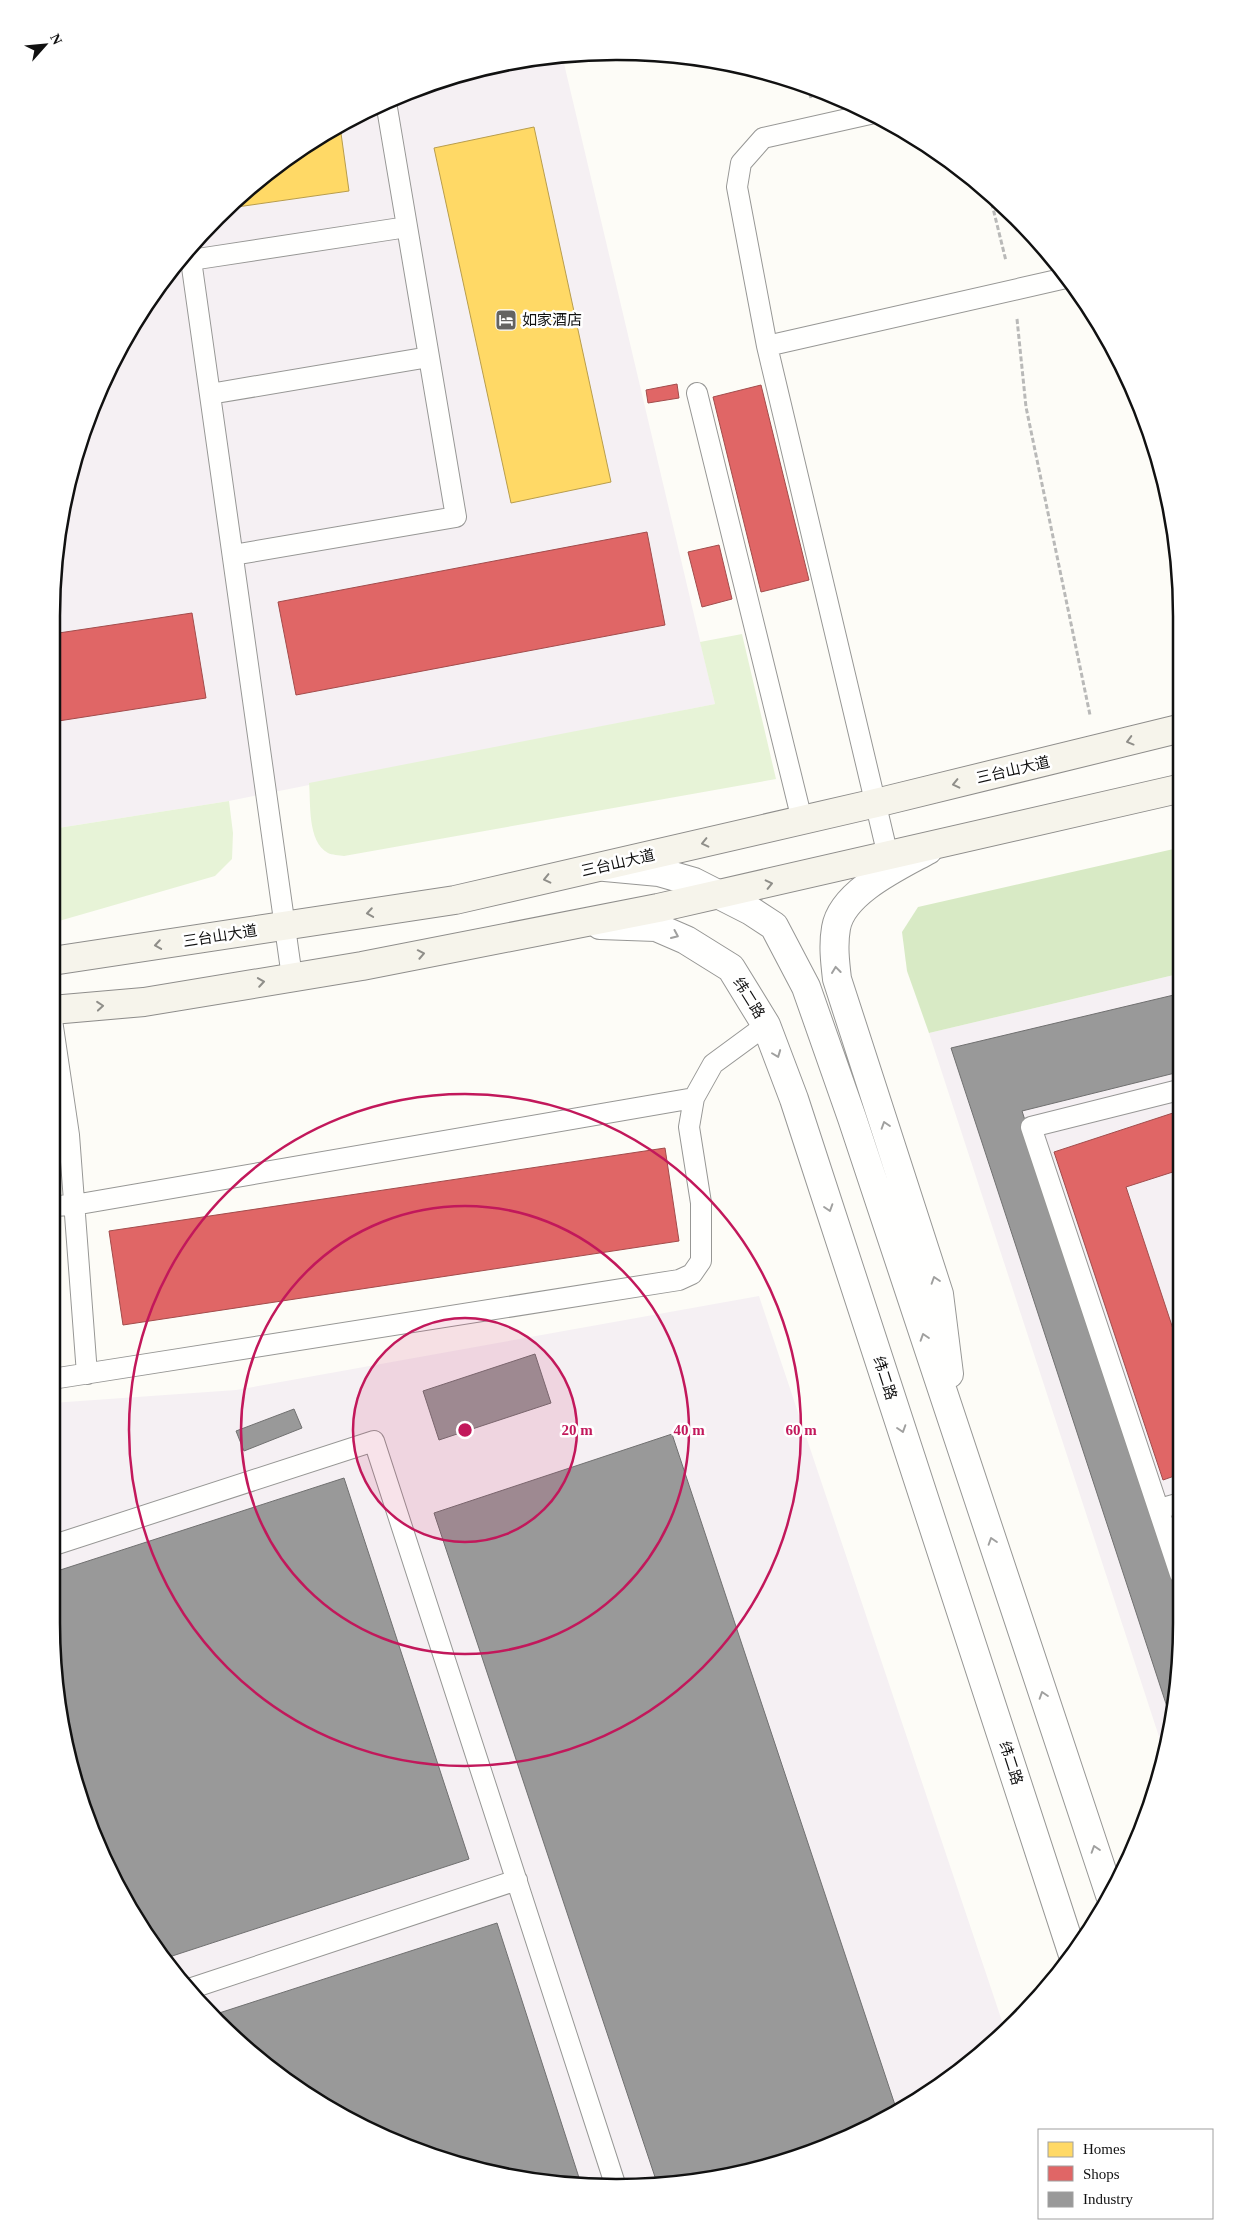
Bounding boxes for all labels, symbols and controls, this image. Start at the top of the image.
north arrow [20,20,70,70]
text: N [47,31,65,47]
hotel icon: 如家酒店 [494,308,518,332]
place label: 如家酒店 [522,311,582,328]
one-way arrow [1126,735,1135,746]
street label: 三台山大道 [975,754,1051,786]
one-way arrow [951,778,960,789]
one-way arrow [701,837,710,848]
street label: 三台山大道 [580,847,656,879]
one-way arrow [542,873,551,884]
one-way arrow [765,879,774,890]
one-way arrow [366,907,374,918]
street label: 三台山大道 [182,922,258,950]
one-way arrow [670,929,679,940]
one-way arrow [153,939,161,950]
one-way arrow [417,949,426,960]
one-way arrow [832,966,842,975]
street label: 纬二路 [730,975,768,1021]
one-way arrow [257,978,266,988]
one-way arrow [97,1001,105,1012]
one-way arrow [771,1049,781,1058]
one-way arrow [881,1122,891,1130]
one-way arrow [824,1203,834,1211]
one-way arrow [931,1276,941,1285]
one-way arrow [920,1333,930,1341]
street label: 纬二路 [870,1354,900,1402]
centre of rings [456,1421,474,1439]
text: 20 m [561,1422,593,1438]
text: 40 m [673,1422,705,1438]
text: 60 m [785,1422,817,1438]
one-way arrow [896,1424,906,1432]
one-way arrow [988,1537,998,1545]
one-way arrow [1039,1691,1049,1700]
street label: 纬二路 [996,1739,1026,1787]
one-way arrow [1090,1845,1100,1854]
legend [1038,2129,1213,2219]
text: Homes [1083,2141,1126,2157]
text: Shops [1083,2166,1120,2182]
text: Industry [1083,2191,1133,2207]

